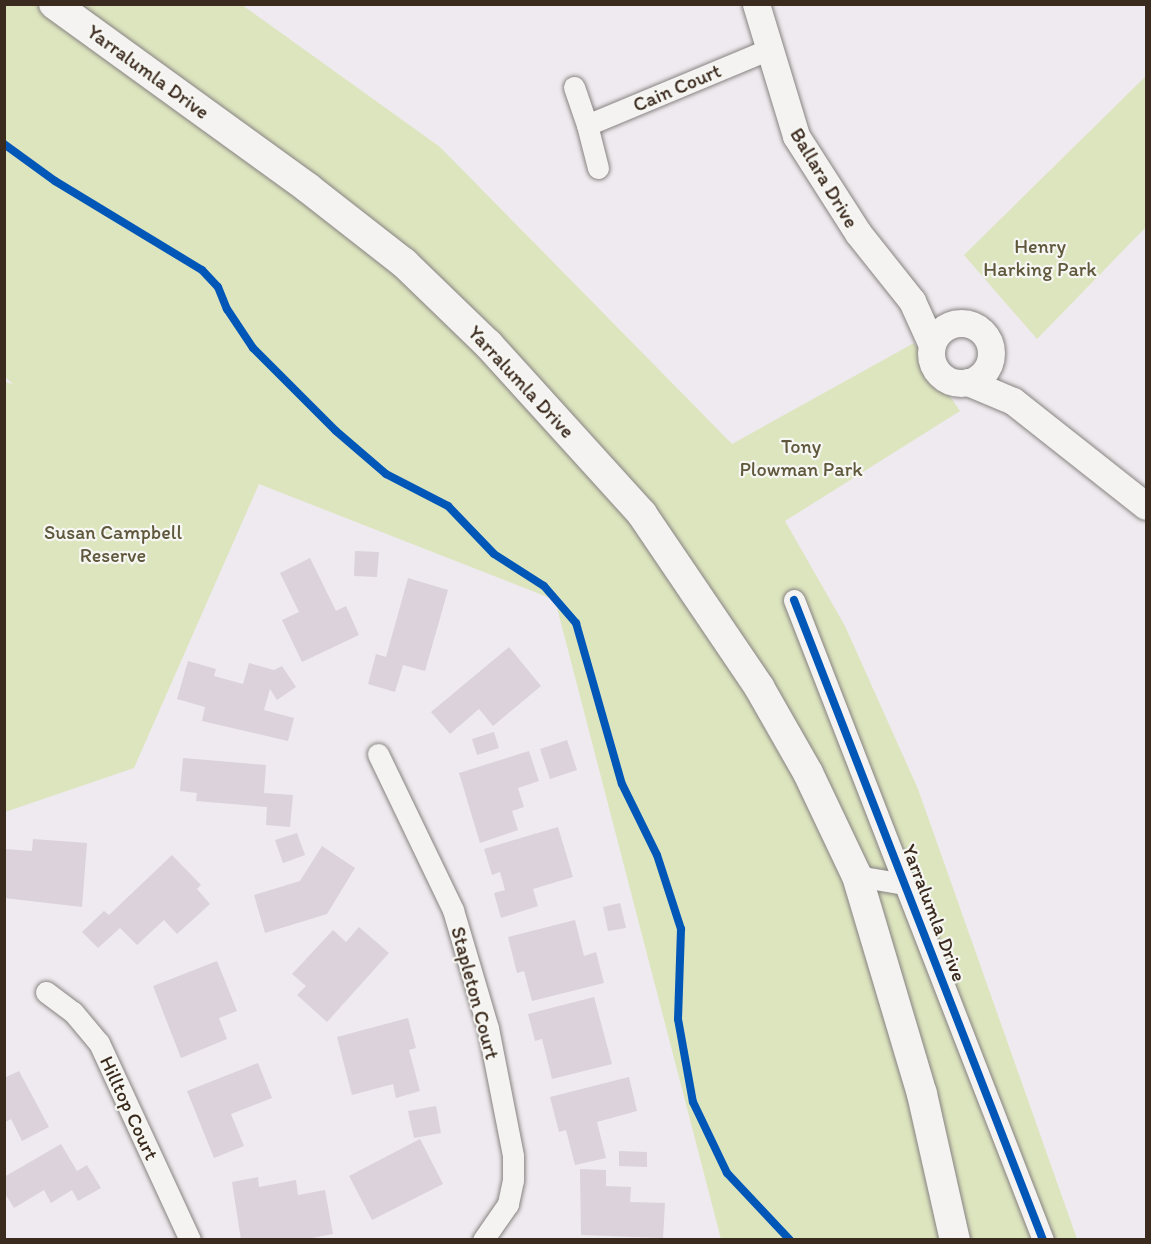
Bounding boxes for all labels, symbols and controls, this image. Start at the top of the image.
street label: Yarralumla Drive [82,20,214,124]
street label: Cain Court [629,59,725,117]
street label: Ballara Drive [785,124,863,232]
park label: Henry Harking Park [984,234,1096,281]
street label: Yarralumla Drive [463,321,579,443]
park label: Tony Plowman Park [740,434,862,481]
park label: Susan Campbell Reserve [44,521,182,568]
street label: Yarralumla Drive [897,841,971,985]
street label: Stapleton Court [446,924,504,1062]
street label: Hilltop Court [94,1052,164,1164]

